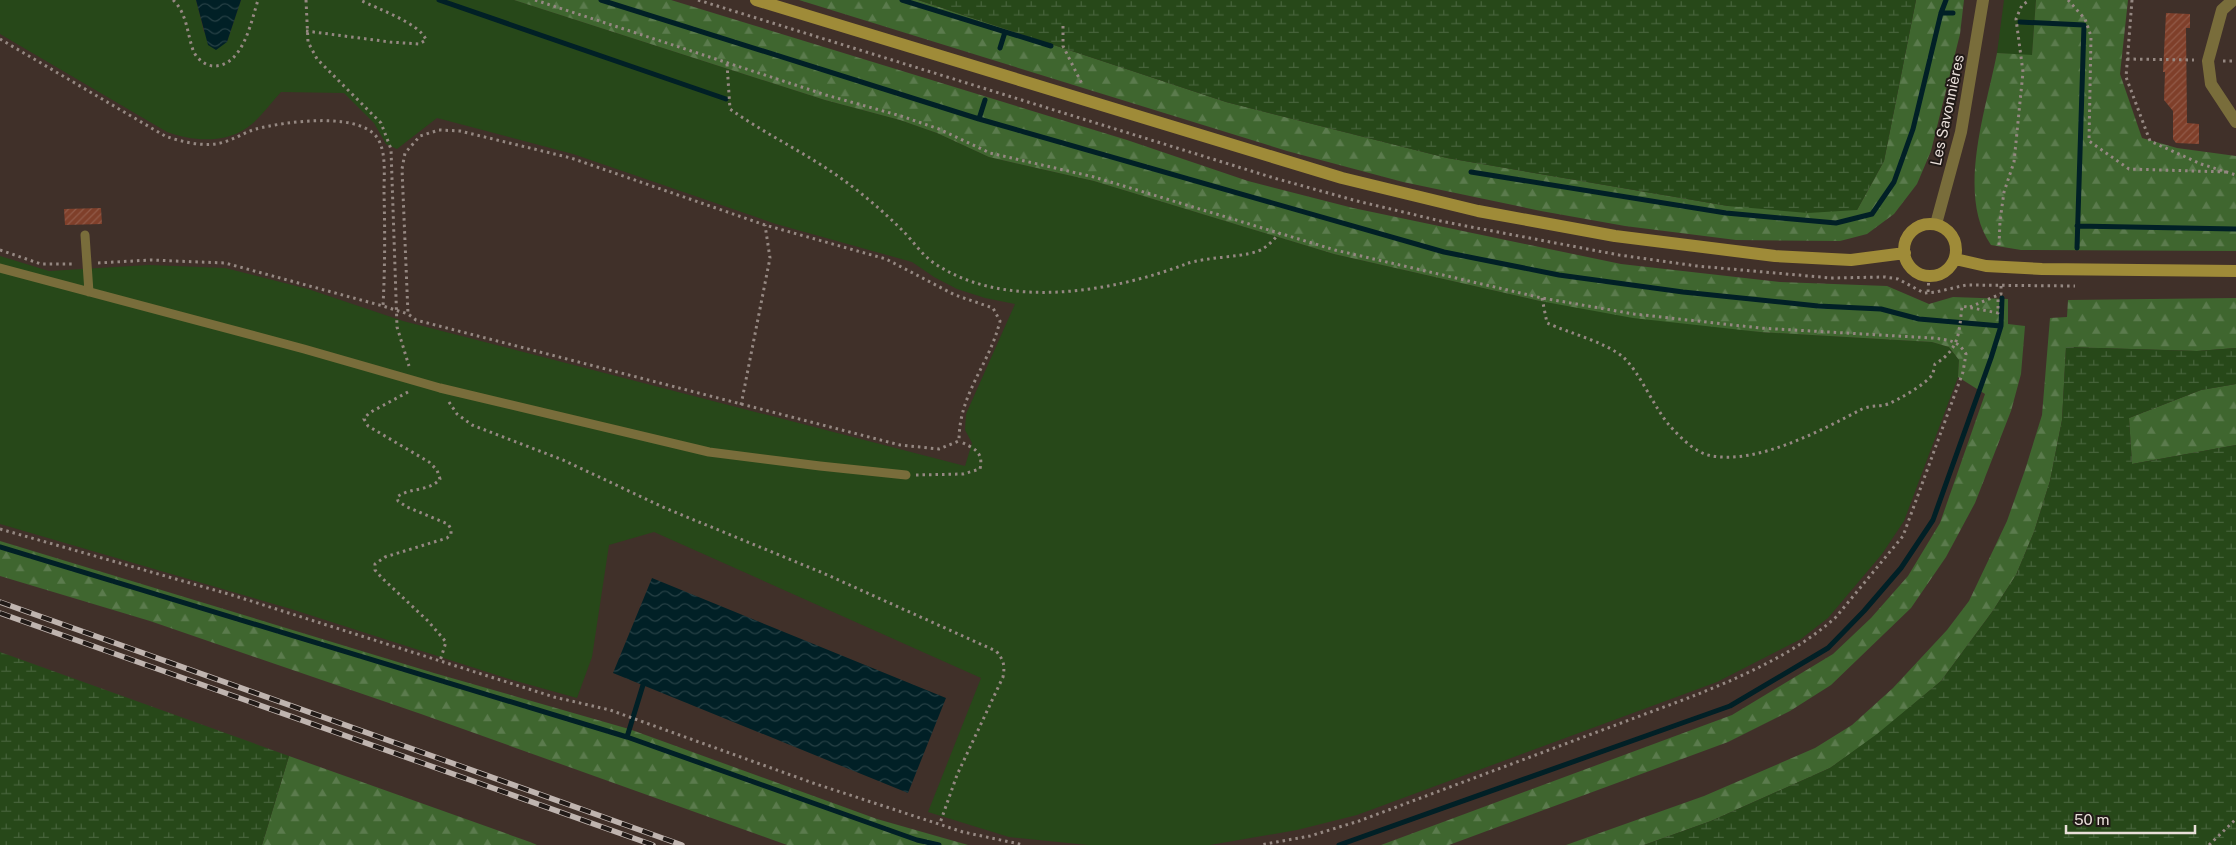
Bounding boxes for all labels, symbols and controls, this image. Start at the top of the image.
street label: Les Savonnières [1927,53,1967,167]
scale bar [2066,802,2195,834]
text: 50 m [2074,811,2109,828]

